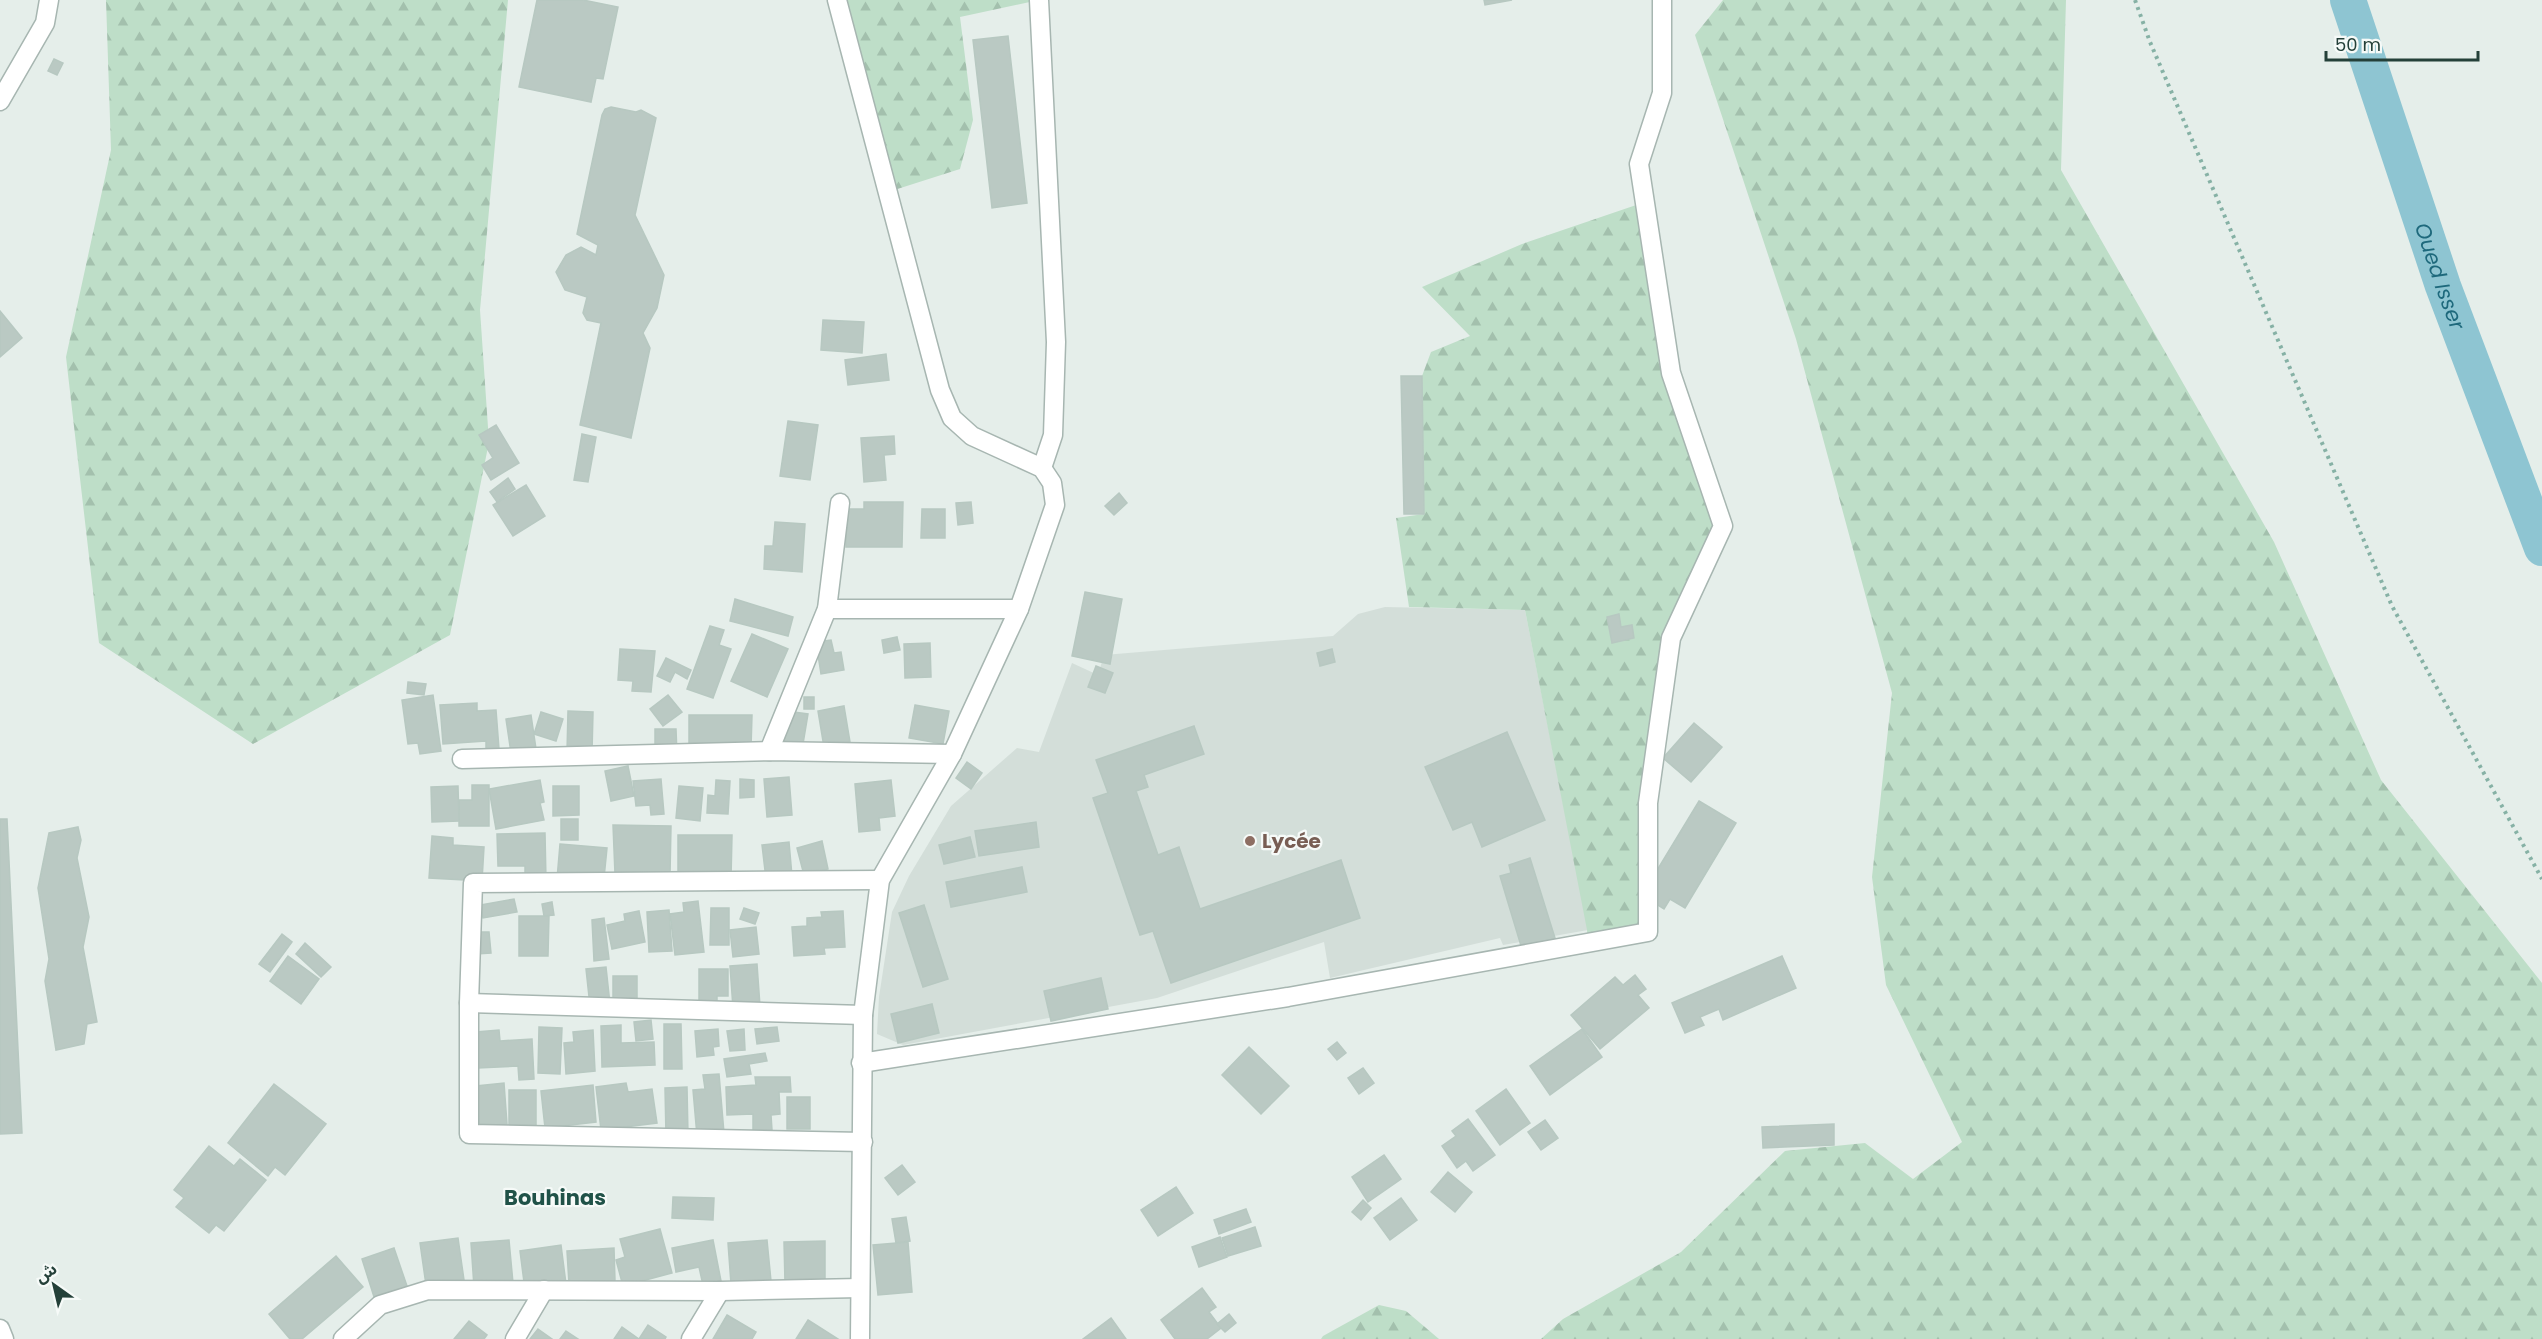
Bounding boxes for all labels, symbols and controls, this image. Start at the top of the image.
scale bar [2326,24,2478,62]
text: 50 m [2335,32,2381,57]
water label: Oued Isser [2408,219,2473,335]
place label: Lycée [1262,827,1321,855]
marker: Lycée [1243,834,1257,848]
district label: Bouhinas [504,1183,606,1212]
north arrow [24,1255,84,1315]
text: ش [30,1257,61,1289]

